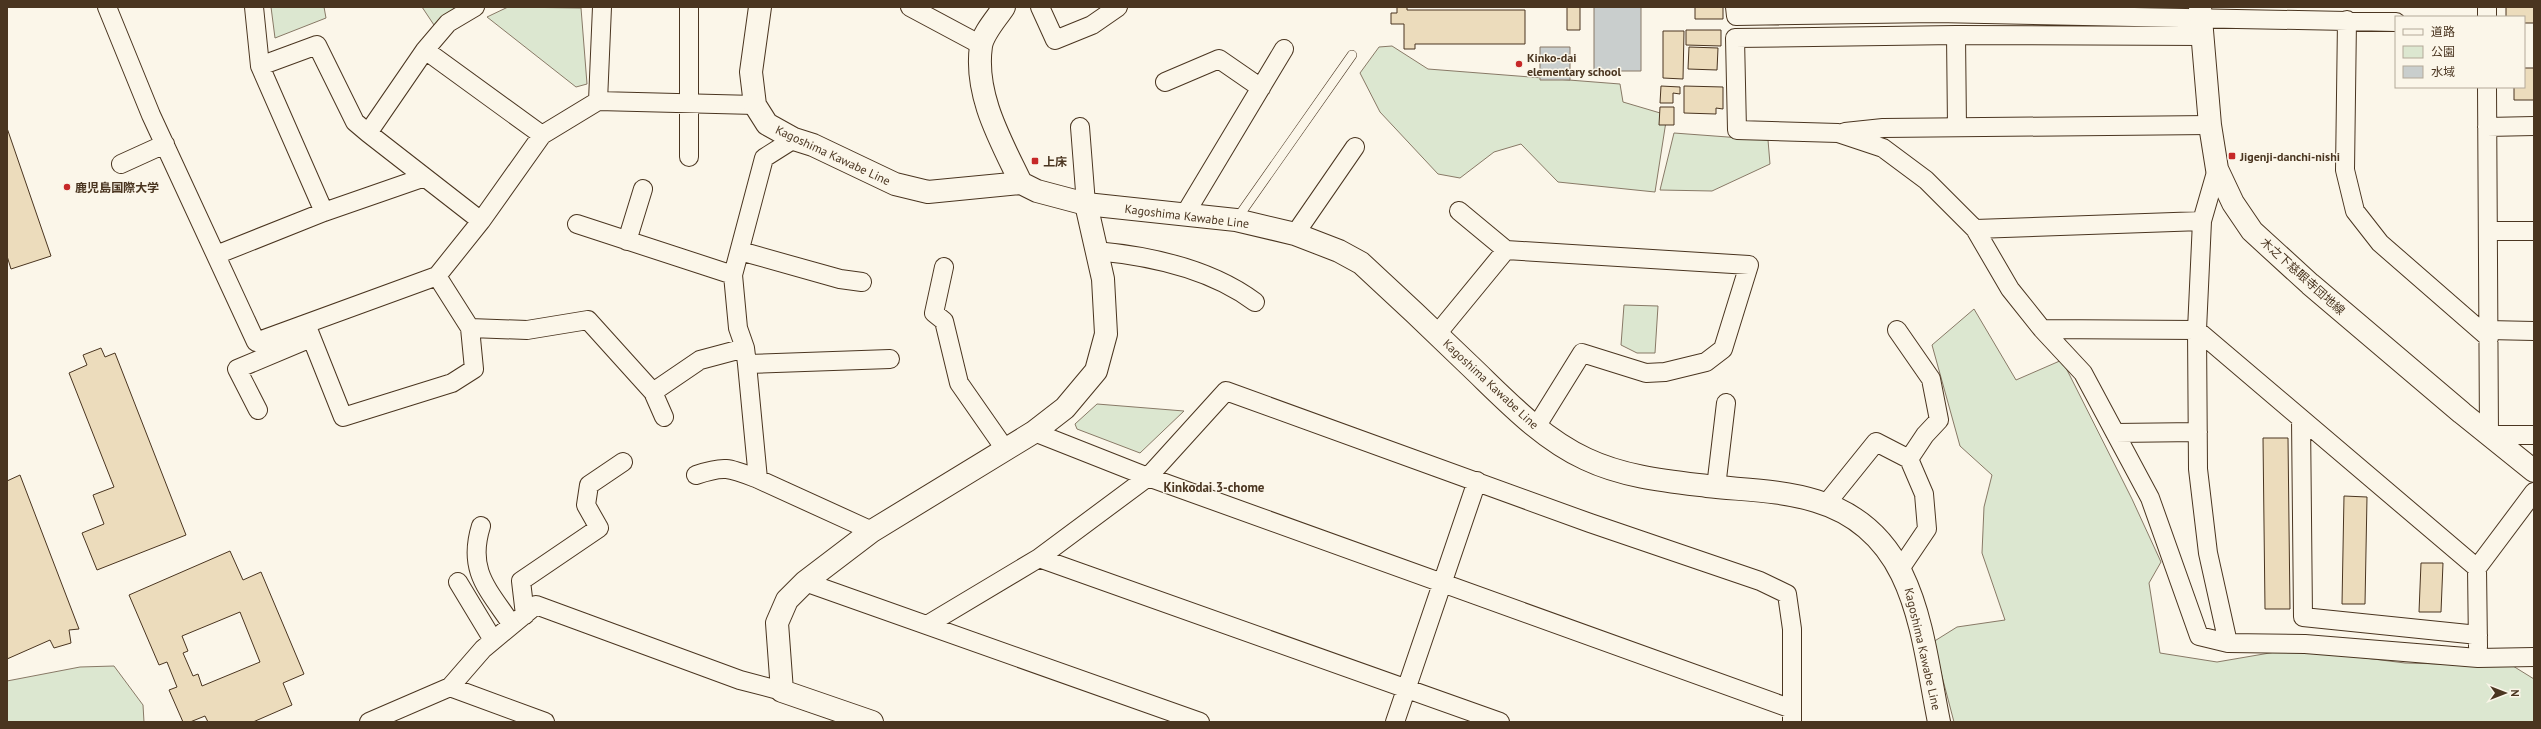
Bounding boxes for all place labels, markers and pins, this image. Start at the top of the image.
place label: Kinko-dai elementary school [1527,50,1621,79]
marker: Kinko-dai elementary school [1514,59,1524,69]
place label: Jigenji-danchi-nishi [2239,149,2340,164]
marker: Jigenji-danchi-nishi [2227,151,2237,161]
place label: 上床 [1043,154,1067,169]
marker: 上床 [1030,156,1040,166]
place label: 鹿児島国際大学 [75,180,159,195]
marker: 鹿児島国際大学 [62,182,72,192]

